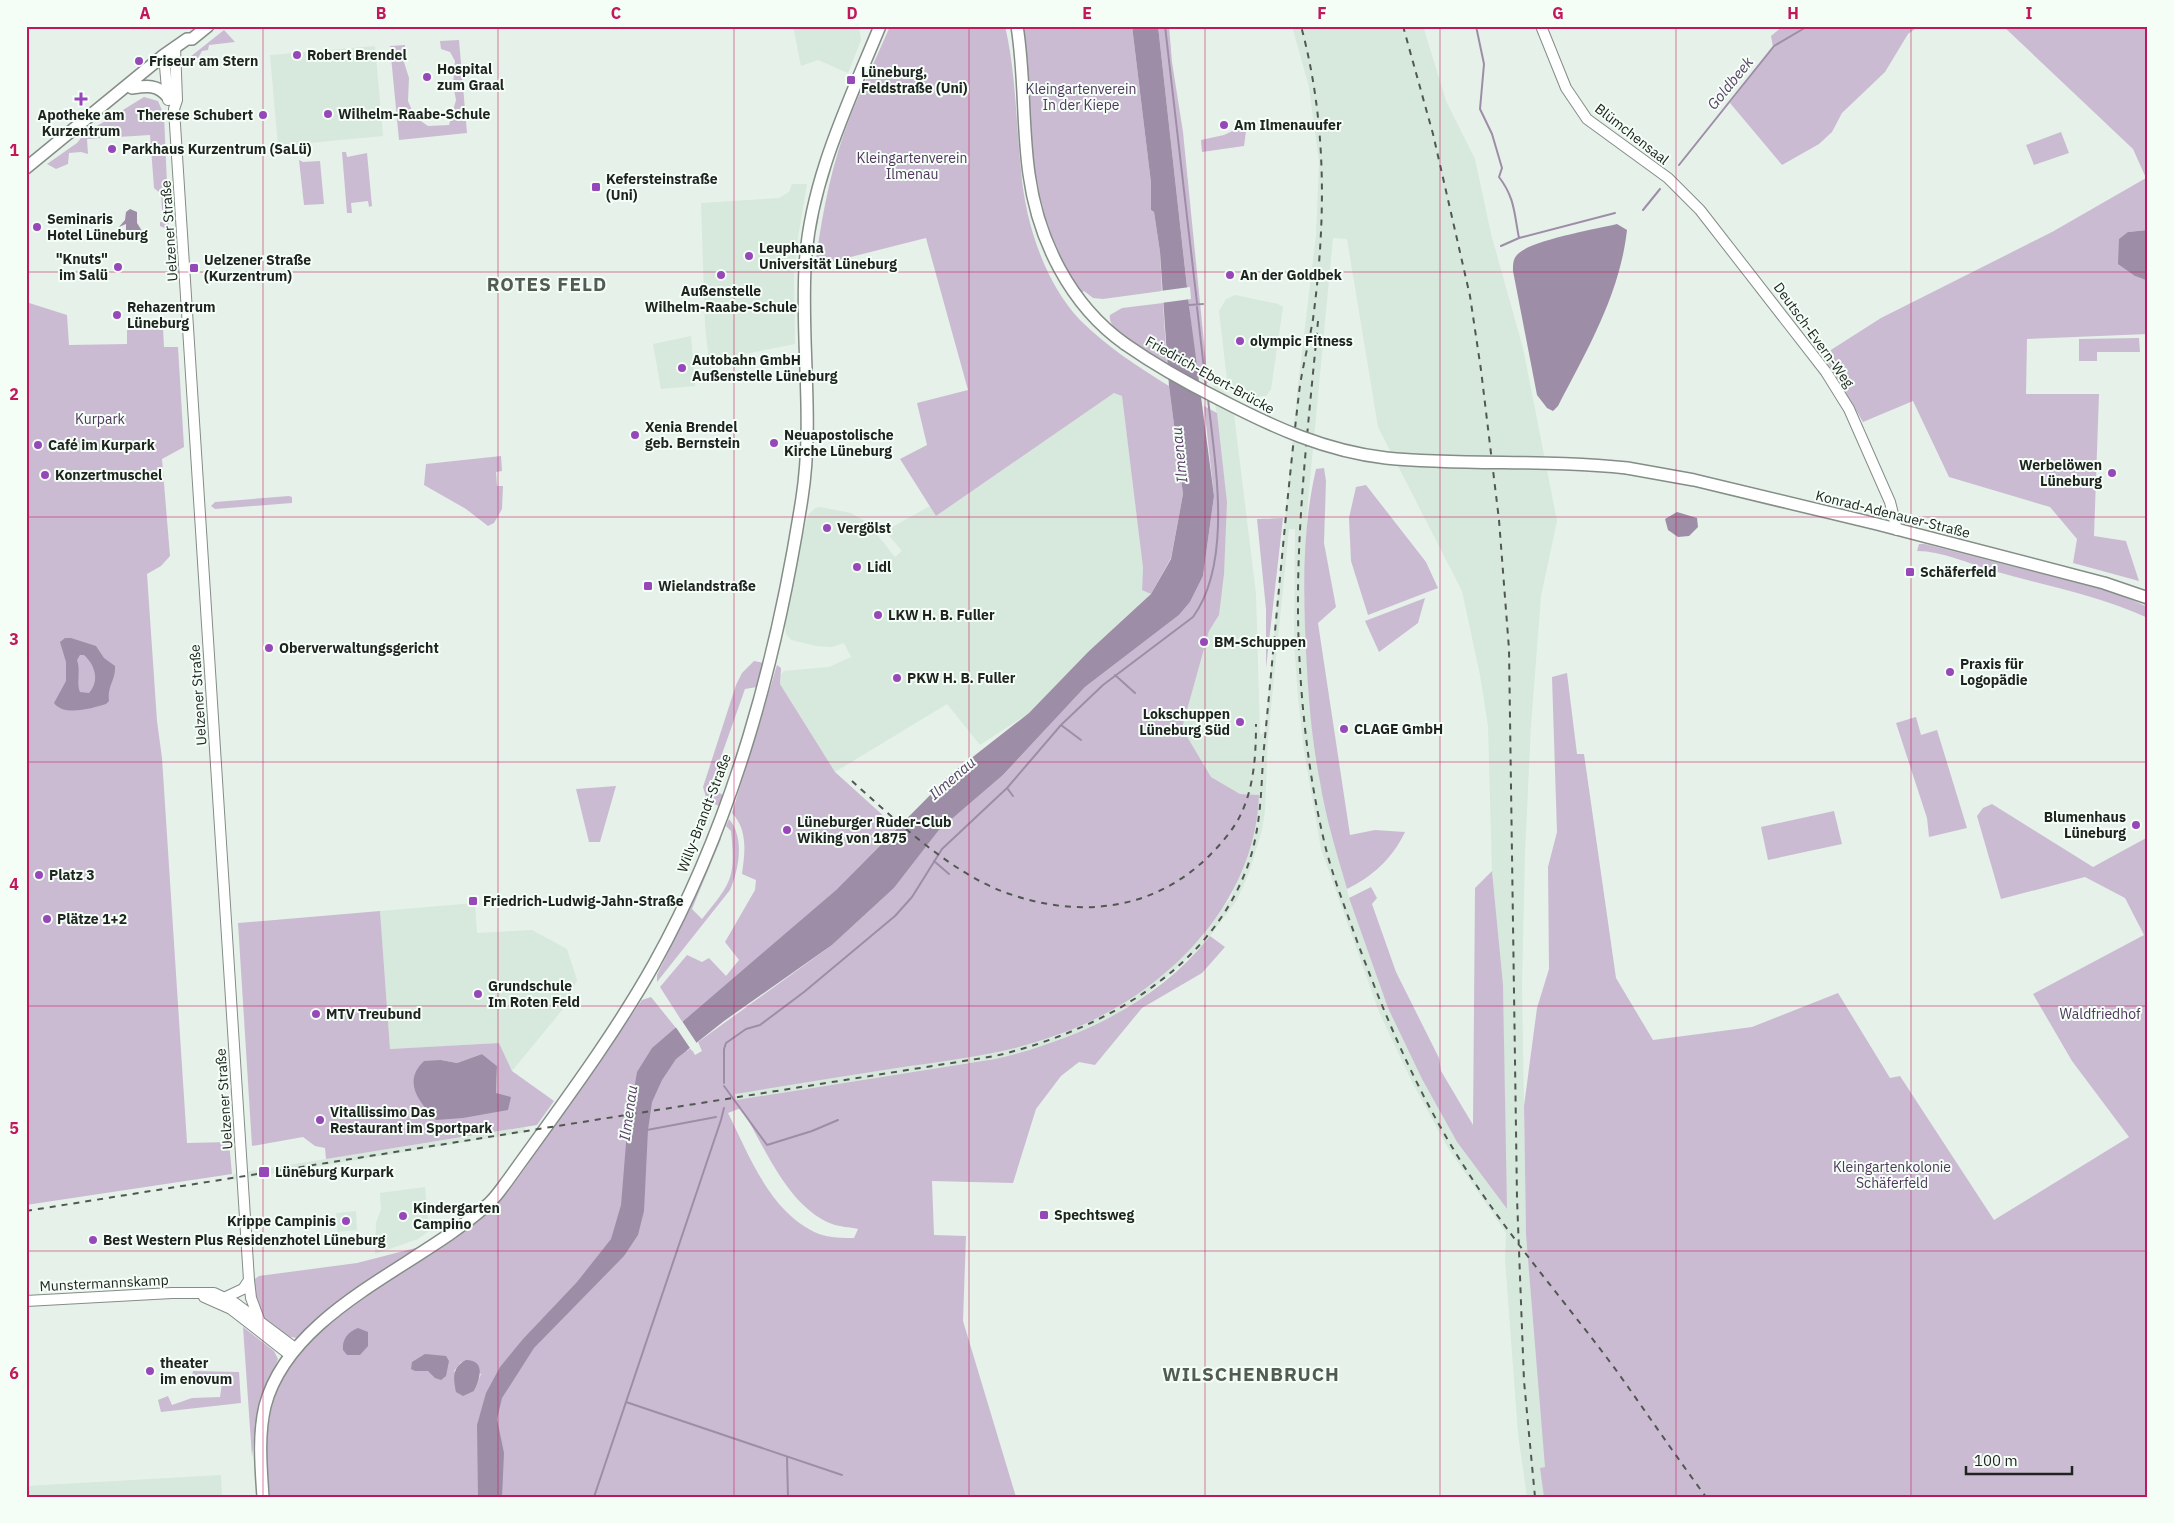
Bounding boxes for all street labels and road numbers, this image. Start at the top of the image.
street label: Blümchensaal [1591,99,1673,169]
street label: Uelzener Straße [156,180,182,282]
street label: Deutsch-Evern-Weg [1770,279,1859,392]
street label: Friedrich-Ebert-Brücke [1142,332,1278,418]
street label: Konrad-Adenauer-Straße [1814,486,1972,542]
street label: Uelzener Straße [185,644,211,746]
street label: Willy-Brandt-Straße [673,751,735,875]
street label: Uelzener Straße [211,1048,237,1150]
street label: Munstermannskamp [39,1271,169,1295]

